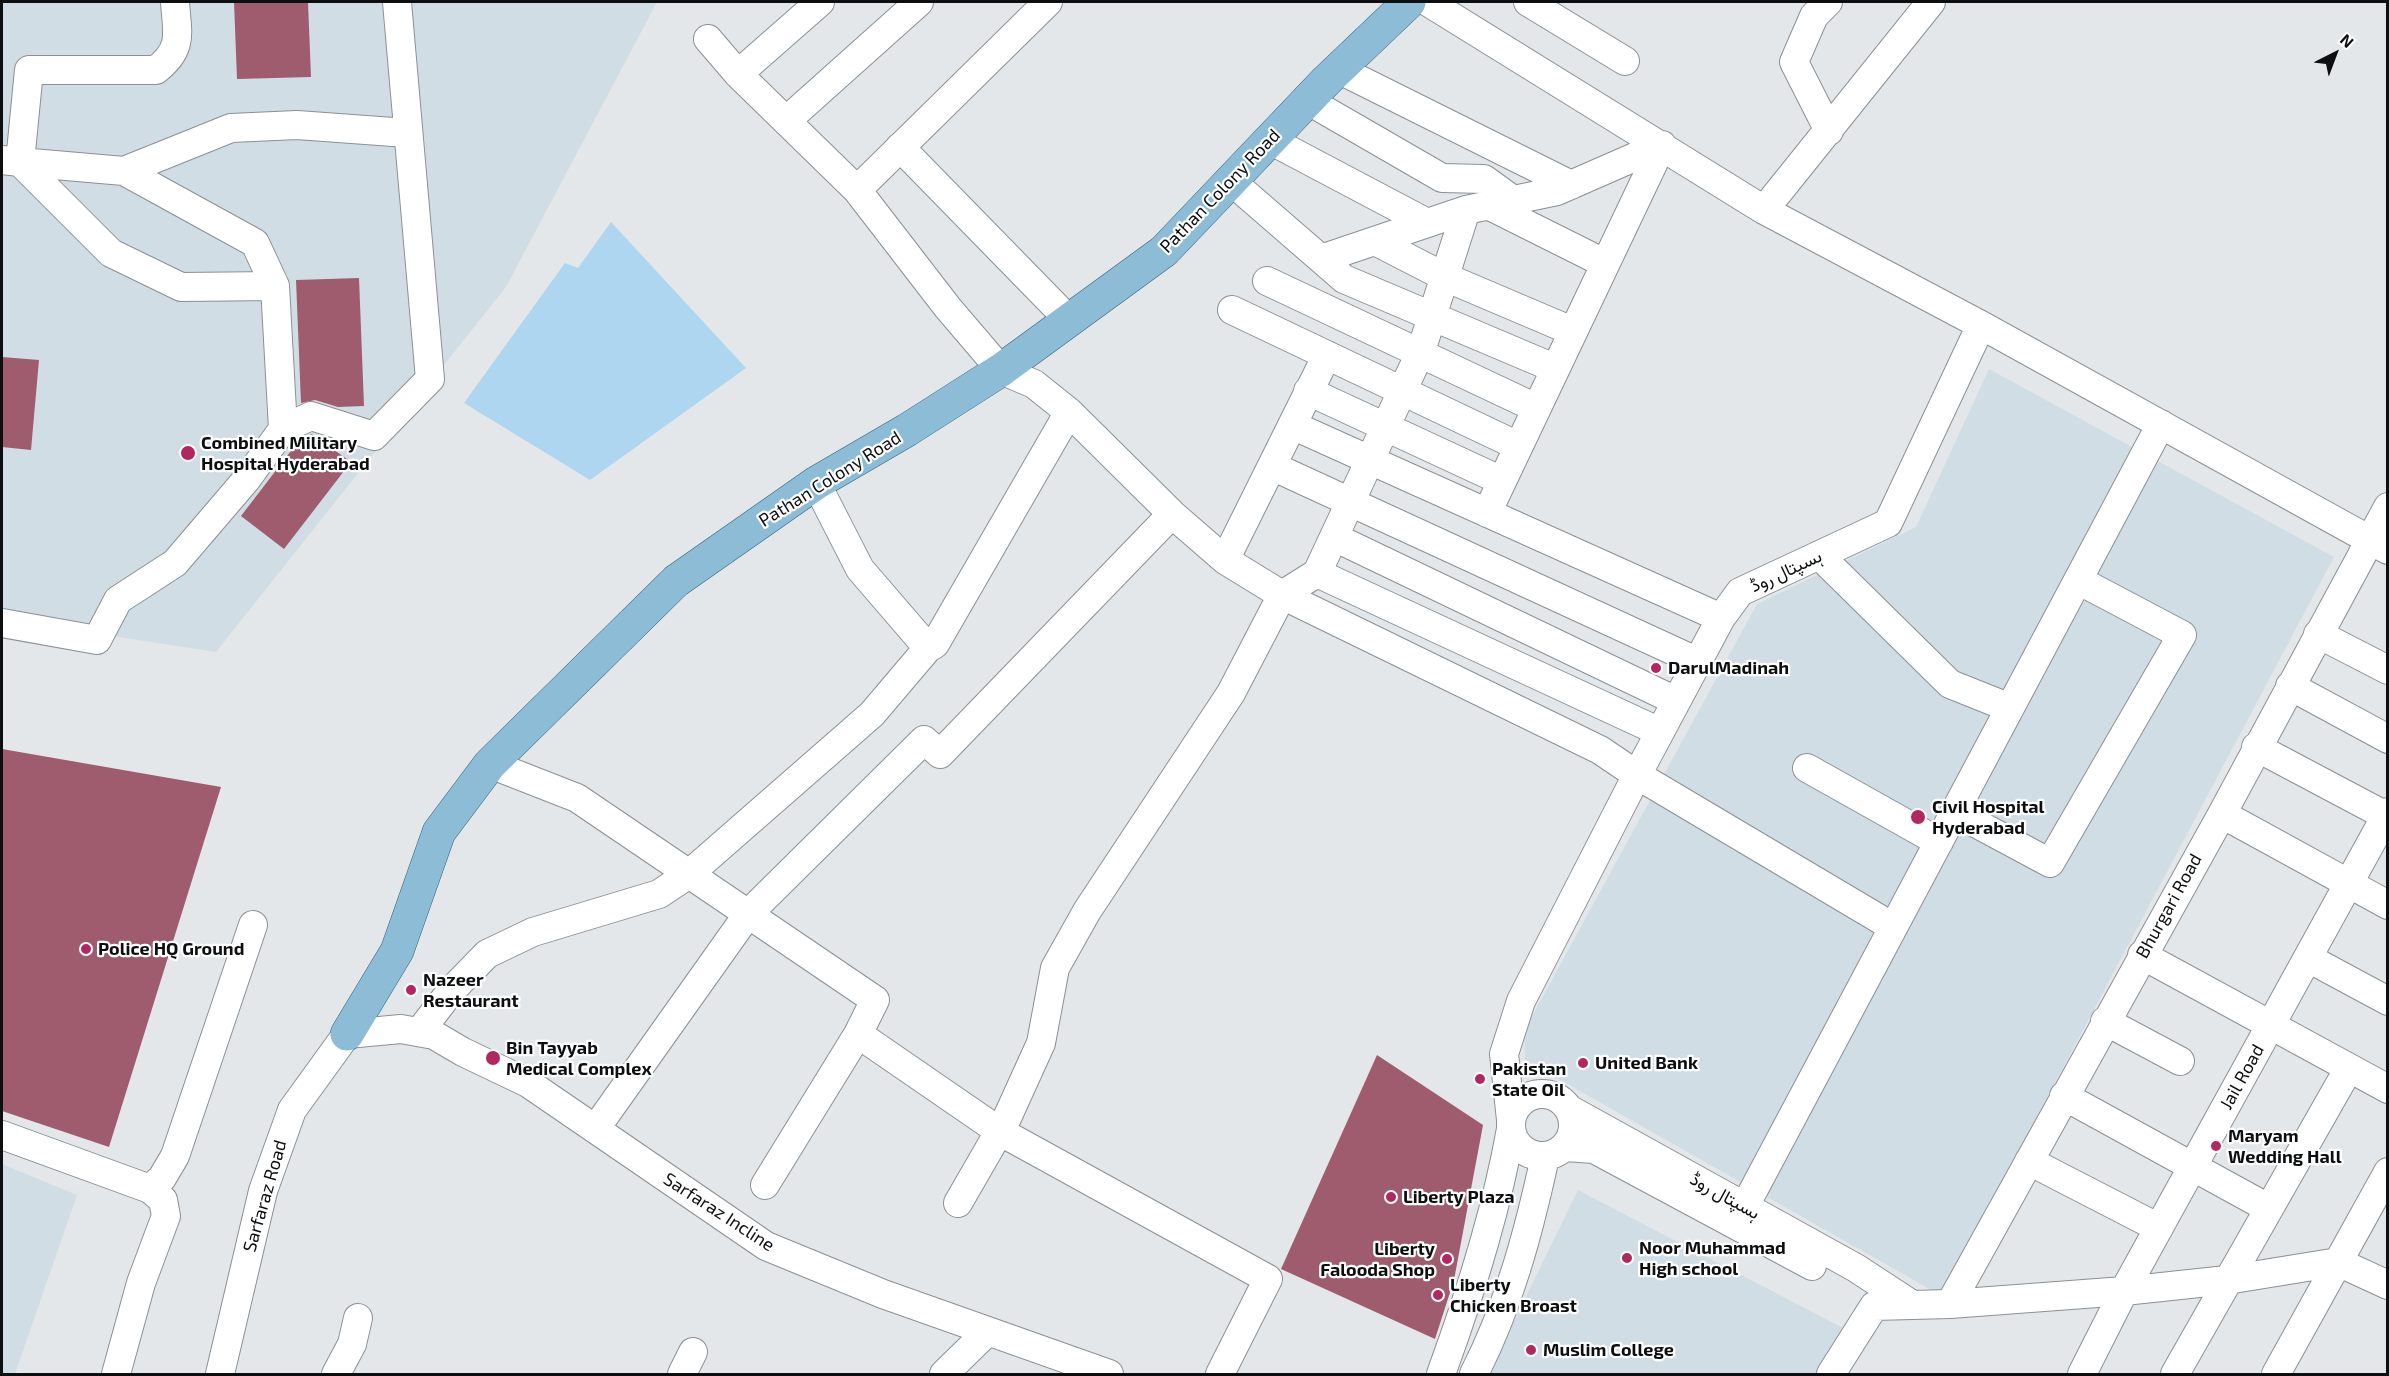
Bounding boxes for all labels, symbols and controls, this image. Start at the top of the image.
north arrow [2305,24,2365,84]
text: N [2337,29,2358,51]
street label: Pathan Colony Road [1155,125,1285,257]
street label: Pathan Colony Road [755,426,905,532]
place label: Combined Military Hospital Hyderabad [201,432,370,474]
marker: Combined Military Hospital Hyderabad [179,444,197,462]
street label: ہسپتال روڈ [1747,545,1825,597]
place label: DarulMadinah [1668,657,1789,679]
marker: DarulMadinah [1649,661,1663,675]
place label: Civil Hospital Hyderabad [1932,796,2044,838]
marker: Civil Hospital Hyderabad [1909,808,1927,826]
street label: Bhurgari Road [2131,850,2207,962]
place label: Police HQ Ground [98,938,244,960]
marker: Police HQ Ground [79,942,93,956]
place label: Nazeer Restaurant [423,969,519,1012]
marker: Nazeer Restaurant [404,983,418,997]
place label: Bin Tayyab Medical Complex [506,1037,652,1080]
street label: Jail Road [2215,1041,2269,1113]
marker: Bin Tayyab Medical Complex [484,1049,502,1067]
place label: United Bank [1595,1052,1698,1074]
marker: United Bank [1576,1056,1590,1070]
place label: Pakistan State Oil [1492,1058,1566,1100]
marker: Pakistan State Oil [1473,1072,1487,1086]
place label: Maryam Wedding Hall [2228,1125,2342,1168]
street label: Sarfaraz Road [239,1137,291,1255]
marker: Maryam Wedding Hall [2209,1139,2223,1153]
street label: Sarfaraz Incline [659,1168,779,1256]
street label: ہسپتال روڈ [1686,1168,1764,1224]
place label: Liberty Plaza [1403,1186,1515,1208]
marker: Liberty Plaza [1384,1190,1398,1204]
place label: Noor Muhammad High school [1639,1237,1786,1280]
place label: Liberty Falooda Shop [1320,1238,1435,1280]
marker: Noor Muhammad High school [1620,1251,1634,1265]
marker: Liberty Falooda Shop [1440,1252,1454,1266]
place label: Liberty Chicken Broast [1450,1274,1577,1316]
marker: Liberty Chicken Broast [1431,1288,1445,1302]
place label: Muslim College [1543,1339,1674,1361]
marker: Muslim College [1524,1343,1538,1357]

